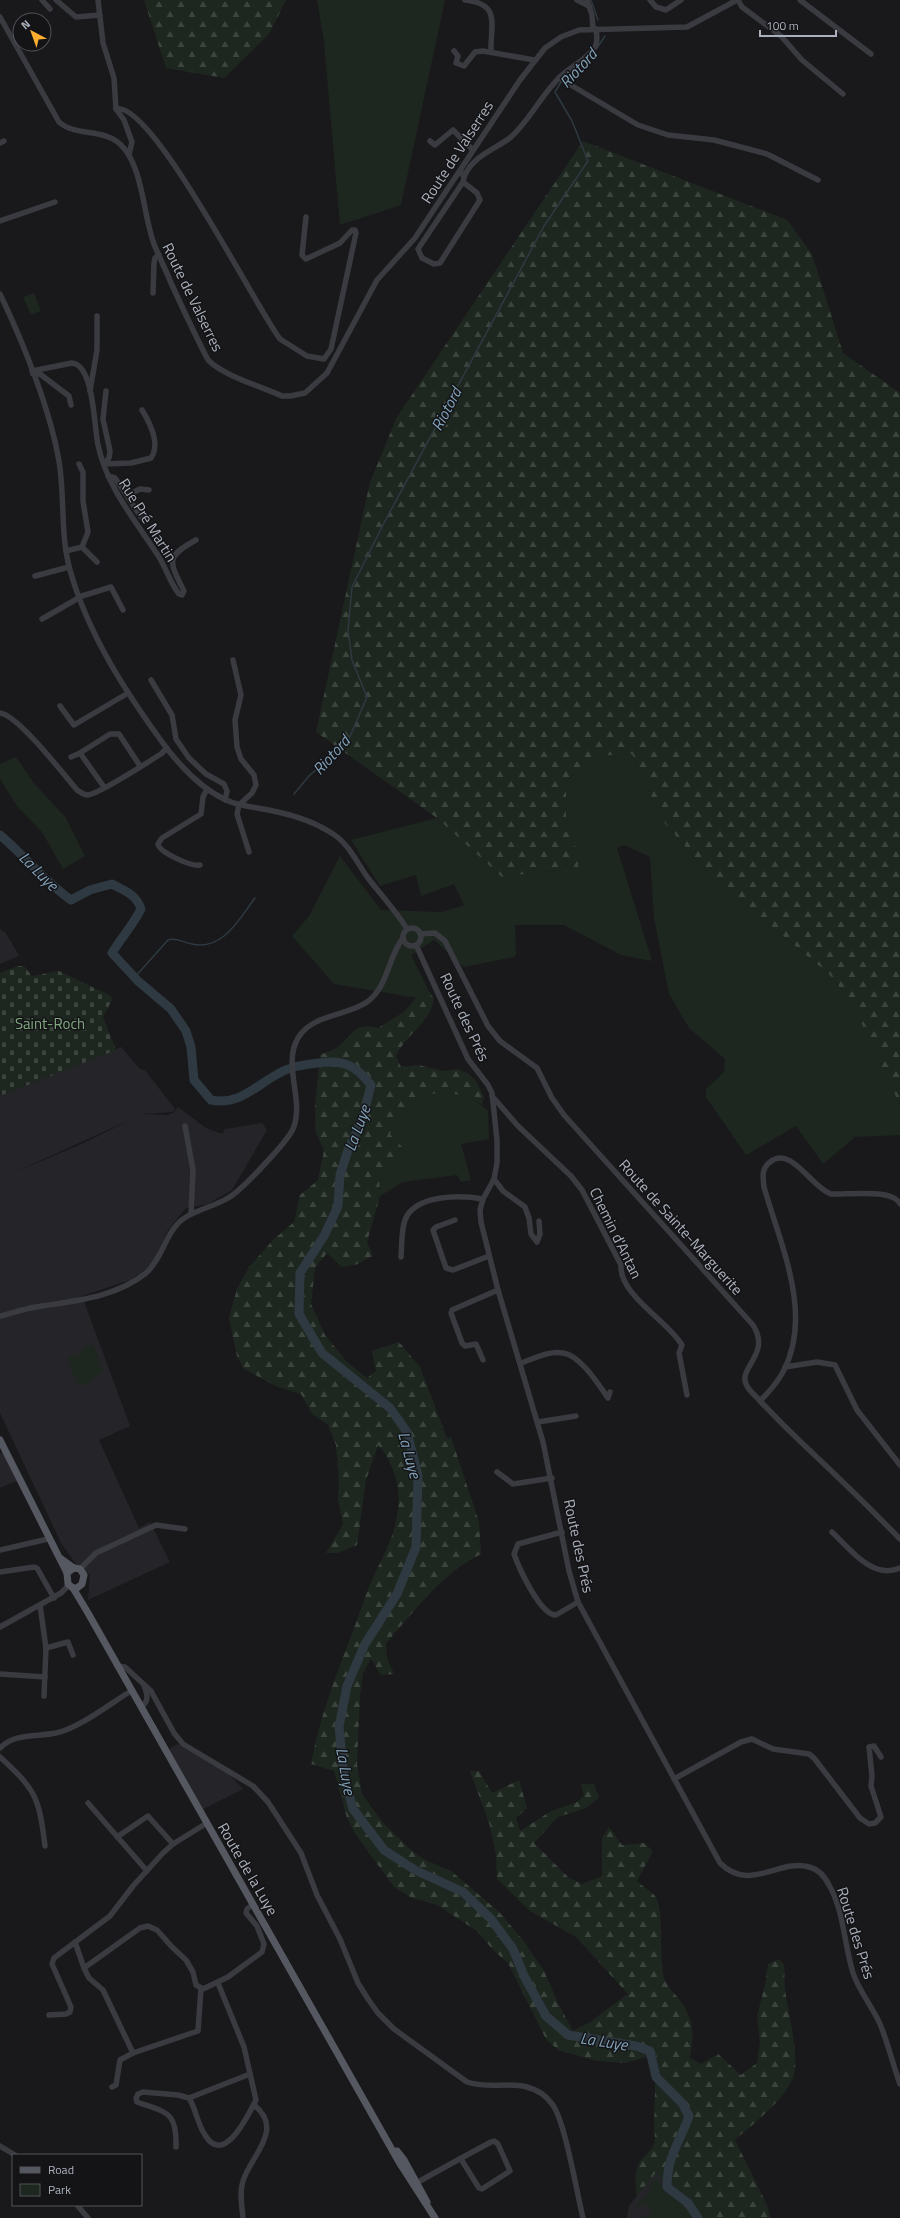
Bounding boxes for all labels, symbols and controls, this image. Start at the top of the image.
north arrow [12,12,52,52]
scale bar [760,12,836,38]
text: N [17,16,34,33]
text: 100 m [766,16,799,35]
water label: Riotord [554,42,604,93]
street label: Route de Valserres [415,96,499,208]
street label: Route de Valserres [157,239,229,355]
water label: Riotord [425,381,468,435]
street label: Rue Pré Martin [113,474,183,566]
water label: Riotord [307,728,357,780]
water label: La Luye [14,846,65,897]
street label: Route des Prés [434,969,496,1065]
park label: Saint-Roch [15,1012,85,1035]
water label: La Luye [338,1100,377,1154]
street label: Route de Sainte-Marguerite [614,1154,748,1300]
street label: Chemin d'Antan [584,1183,648,1283]
water label: La Luye [392,1429,428,1483]
street label: Route des Prés [558,1497,600,1595]
water label: La Luye [330,1746,362,1798]
street label: Route de la Luye [212,1818,284,1920]
street label: Route des Prés [831,1884,881,1982]
water label: La Luye [579,2025,631,2057]
legend [12,2154,142,2206]
text: Road [48,2160,74,2179]
text: Park [48,2180,71,2199]

